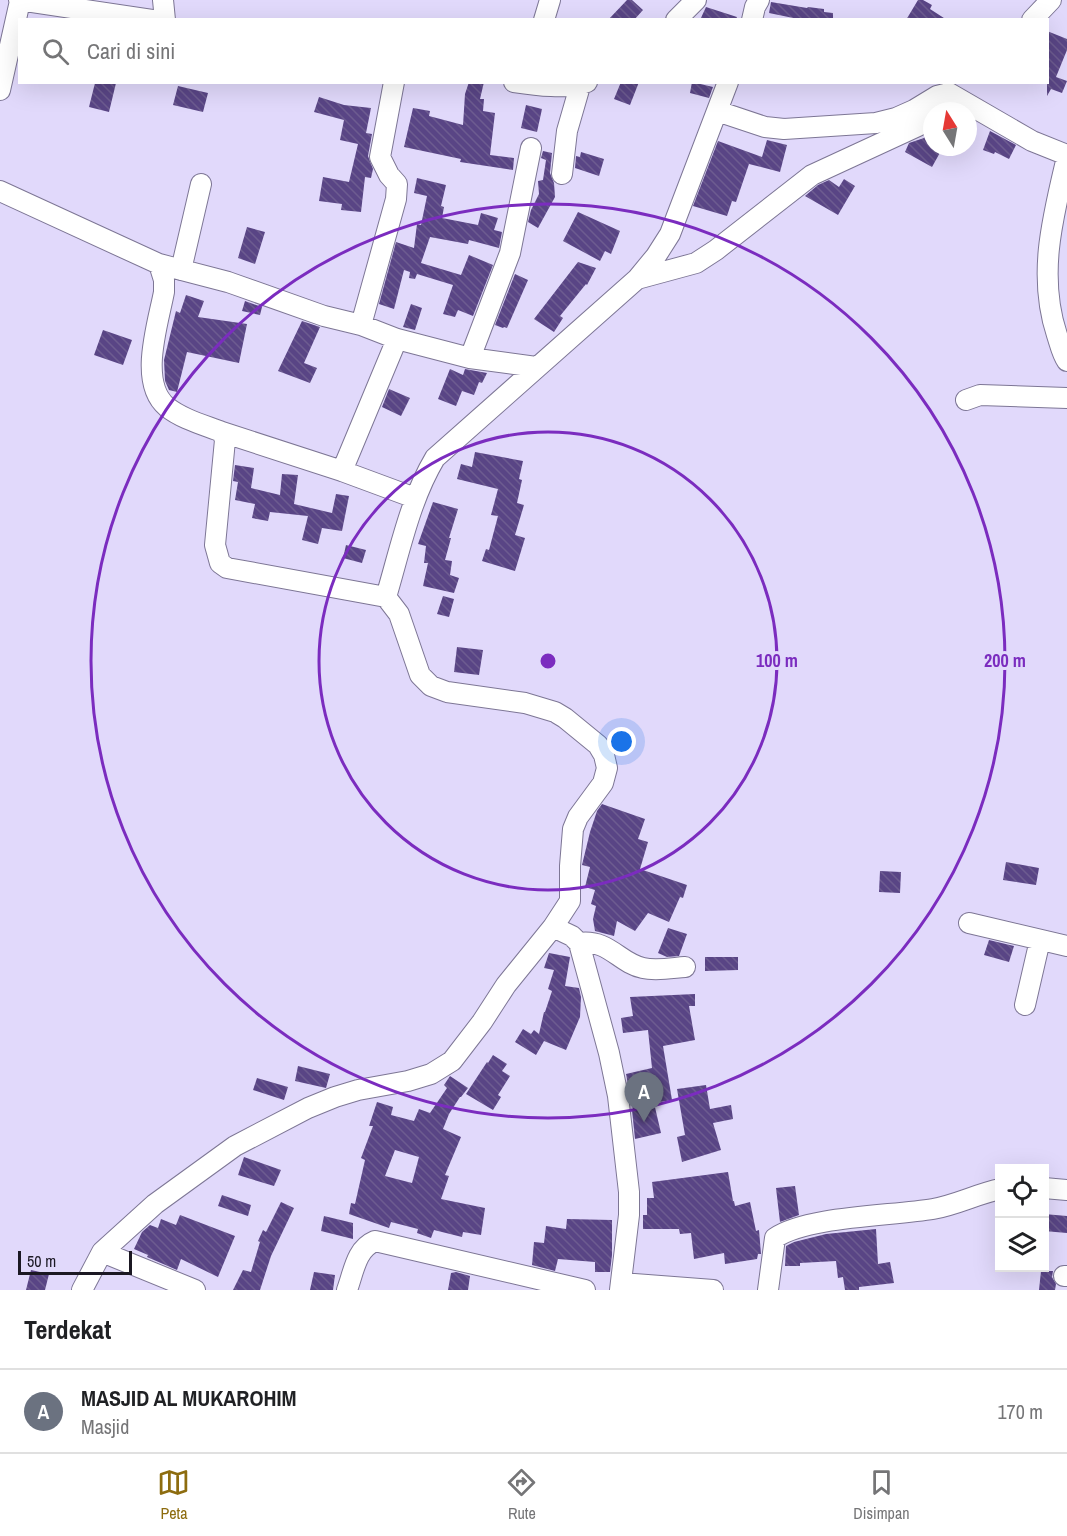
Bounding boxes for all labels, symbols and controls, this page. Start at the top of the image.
search box [18,18,1049,84]
icon: search [39,35,72,68]
text: Cari di sini [87,36,175,66]
north arrow [923,102,977,156]
text: 100 m [756,648,798,673]
text: 200 m [984,648,1026,673]
centre of rings [538,651,558,671]
your location [607,727,636,756]
pin: A [624,1072,664,1122]
map controls [995,1164,1049,1272]
button: locate [995,1164,1049,1218]
button: layers [995,1218,1049,1272]
scale bar [18,1248,132,1276]
text: 50 m [27,1250,56,1272]
text: Terdekat [24,1312,111,1347]
text: MASJID AL MUKAROHIM [81,1383,297,1413]
text: A [38,1398,49,1425]
text: 170 m [997,1398,1043,1425]
text: Masjid [81,1413,129,1440]
tab: Peta [157,1466,190,1524]
tab: Rute [505,1466,538,1524]
tab: Disimpan [853,1466,910,1524]

